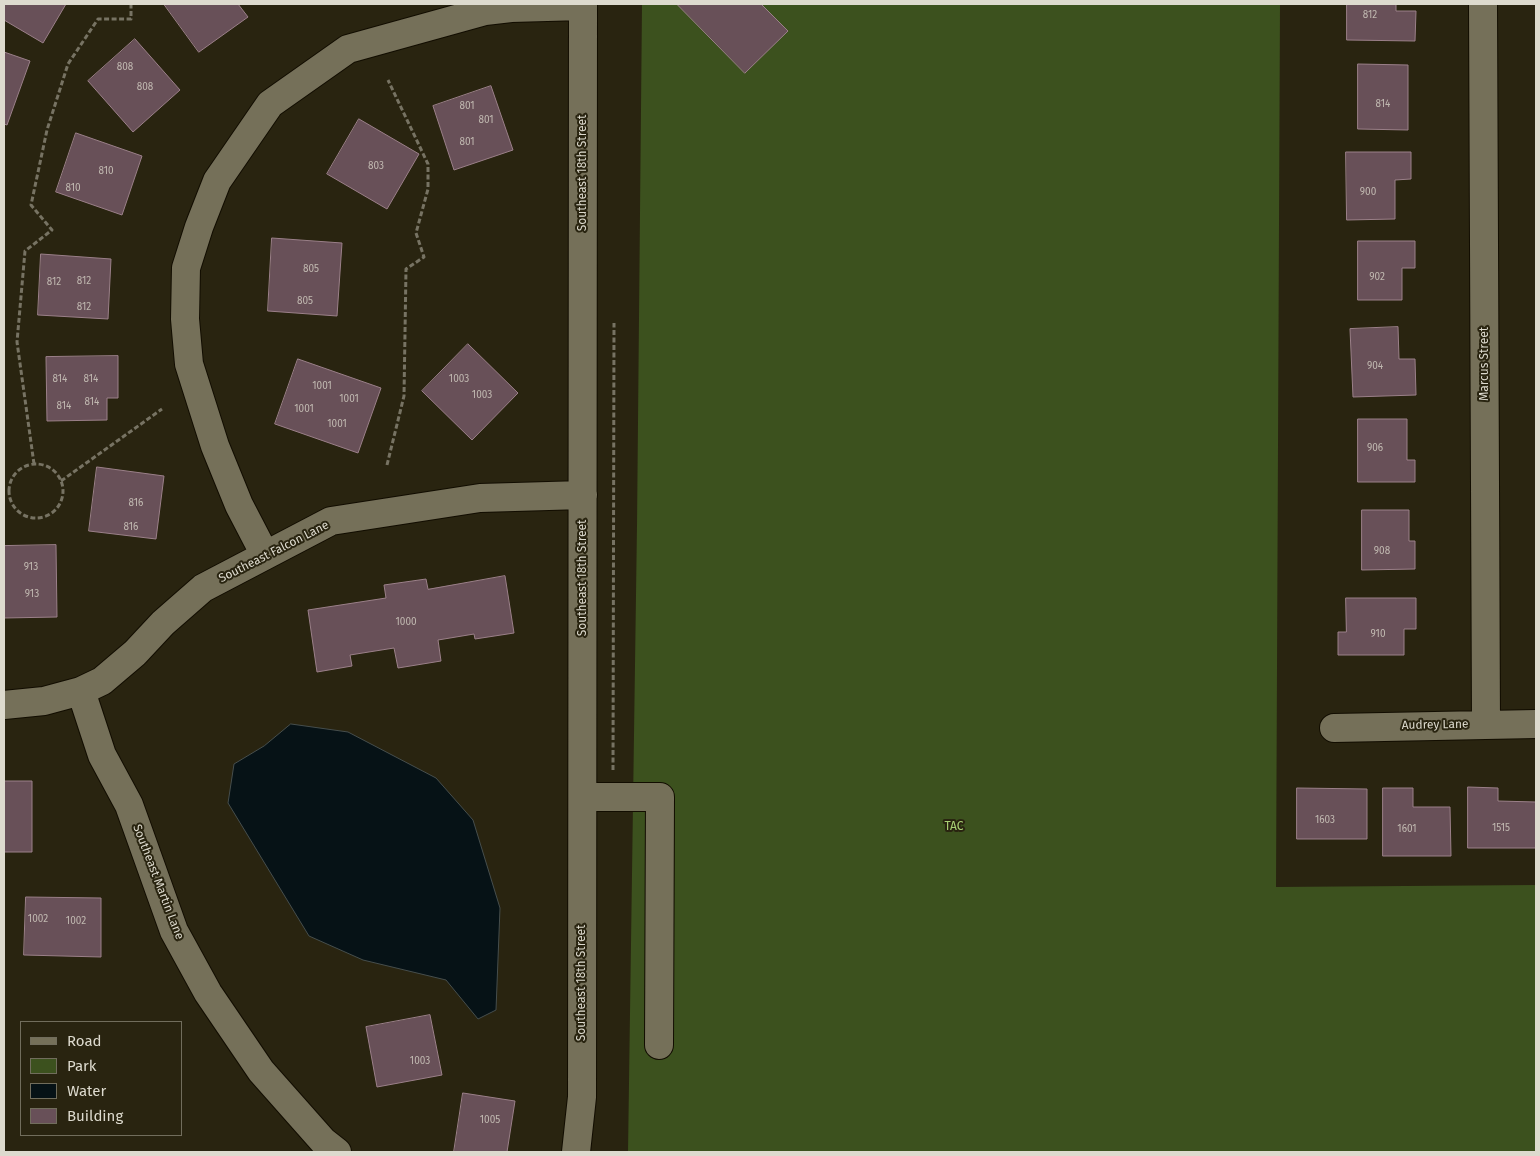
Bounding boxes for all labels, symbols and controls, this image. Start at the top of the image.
house number: 812 [1363,9,1377,21]
house number: 808 [117,61,133,73]
house number: 808 [137,81,153,93]
house number: 814 [1376,98,1390,110]
house number: 801 [459,100,475,112]
house number: 801 [478,114,494,126]
street label: Southeast 18th Street [576,115,590,231]
house number: 801 [459,136,475,148]
house number: 803 [368,160,384,172]
house number: 810 [98,165,114,177]
house number: 810 [65,182,81,194]
house number: 900 [1360,186,1376,198]
house number: 805 [303,263,319,275]
house number: 902 [1369,271,1385,283]
house number: 812 [77,275,91,287]
house number: 812 [47,276,61,288]
house number: 805 [297,295,313,307]
house number: 812 [77,301,91,313]
street label: Marcus Street [1478,327,1492,401]
house number: 904 [1367,360,1383,372]
house number: 814 [53,373,67,385]
house number: 814 [84,373,98,385]
house number: 1003 [449,373,469,385]
house number: 1001 [312,380,332,392]
house number: 1003 [472,389,492,401]
house number: 1001 [339,393,359,405]
house number: 814 [85,396,99,408]
house number: 814 [57,400,71,412]
house number: 1001 [294,403,314,415]
house number: 1001 [327,418,347,430]
house number: 906 [1367,442,1383,454]
house number: 816 [129,497,143,509]
street label: Southeast Falcon Lane [217,518,331,586]
street label: Southeast 18th Street [576,520,590,636]
house number: 816 [124,521,138,533]
house number: 908 [1374,545,1390,557]
house number: 913 [24,561,38,573]
house number: 913 [25,588,39,600]
house number: 1000 [395,616,417,628]
house number: 910 [1371,628,1385,640]
street label: Audrey Lane [1401,717,1469,733]
house number: 1603 [1315,814,1335,826]
park label: TAC [944,820,964,834]
street label: Southeast Martin Lane [129,822,187,942]
house number: 1515 [1492,822,1510,834]
house number: 1601 [1397,823,1417,835]
house number: 1002 [28,913,48,925]
house number: 1002 [66,915,86,927]
street label: Southeast 18th Street [575,925,589,1041]
legend [20,1021,182,1136]
text: Road [67,1032,102,1050]
house number: 1003 [410,1055,430,1067]
text: Park [67,1057,97,1075]
text: Water [67,1082,106,1100]
text: Building [67,1107,123,1125]
house number: 1005 [480,1114,500,1126]

